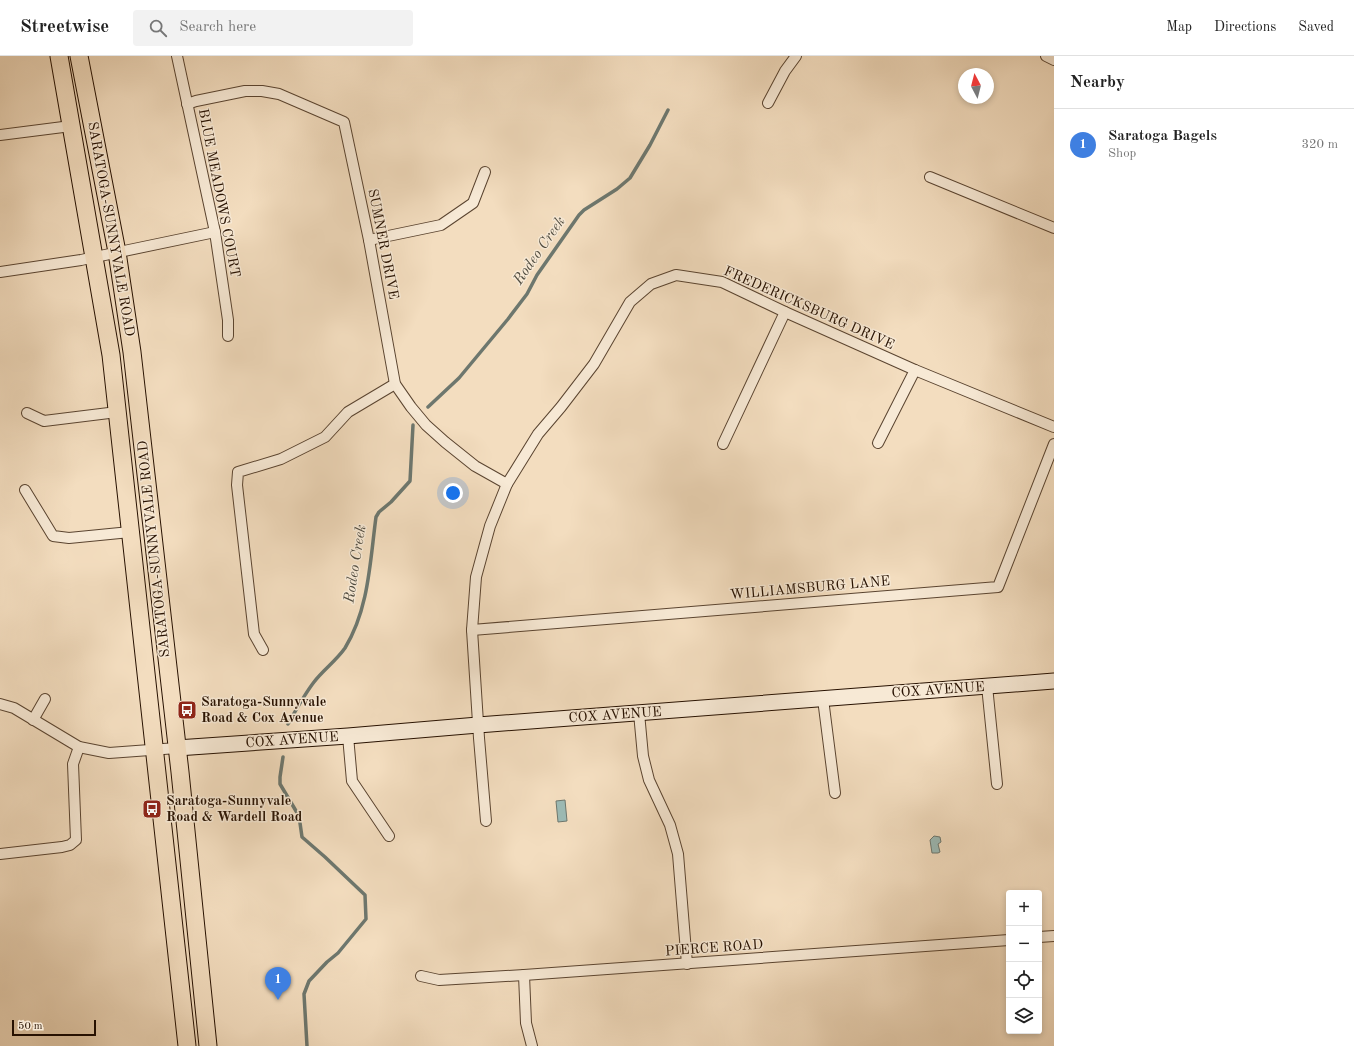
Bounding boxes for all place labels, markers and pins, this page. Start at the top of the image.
place label: Saratoga-Sunnyvale Road & Cox Avenue [201,695,326,725]
bus stop icon: Saratoga-Sunnyvale Road & Cox Avenue [176,699,198,721]
place label: Saratoga-Sunnyvale Road & Wardell Road [166,794,303,824]
bus stop icon: Saratoga-Sunnyvale Road & Wardell Road [141,798,163,820]
pin: 1 [265,967,291,1000]

